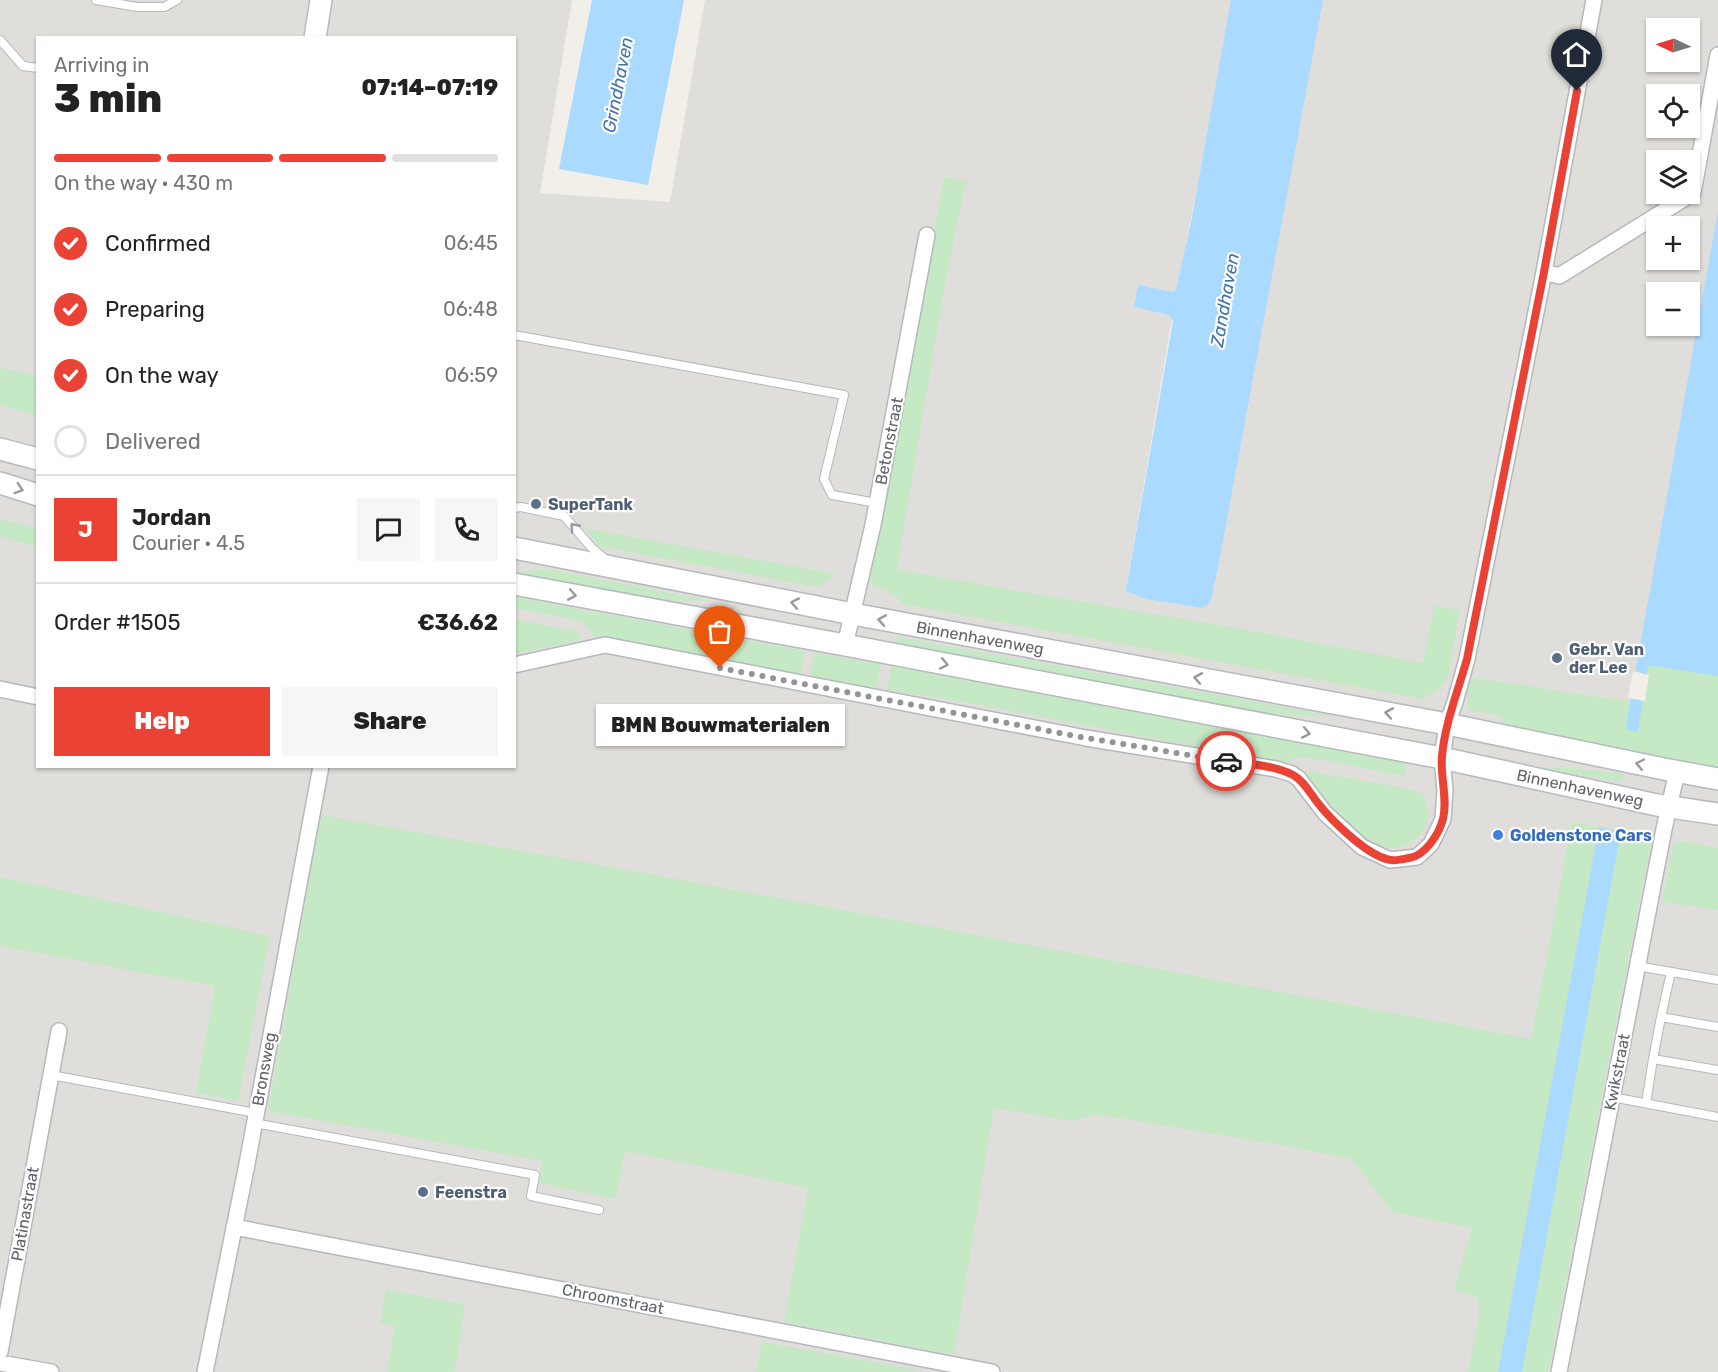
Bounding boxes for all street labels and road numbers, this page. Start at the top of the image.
street label: Betonstraat [871,396,907,486]
street label: Binnenhavenweg [915,617,1045,659]
street label: Binnenhavenweg [1515,765,1645,811]
street label: Bronsweg [248,1031,280,1107]
street label: Kwikstraat [1600,1032,1634,1112]
street label: Platinastraat [7,1165,43,1263]
street label: Chroomstraat [561,1280,665,1318]

